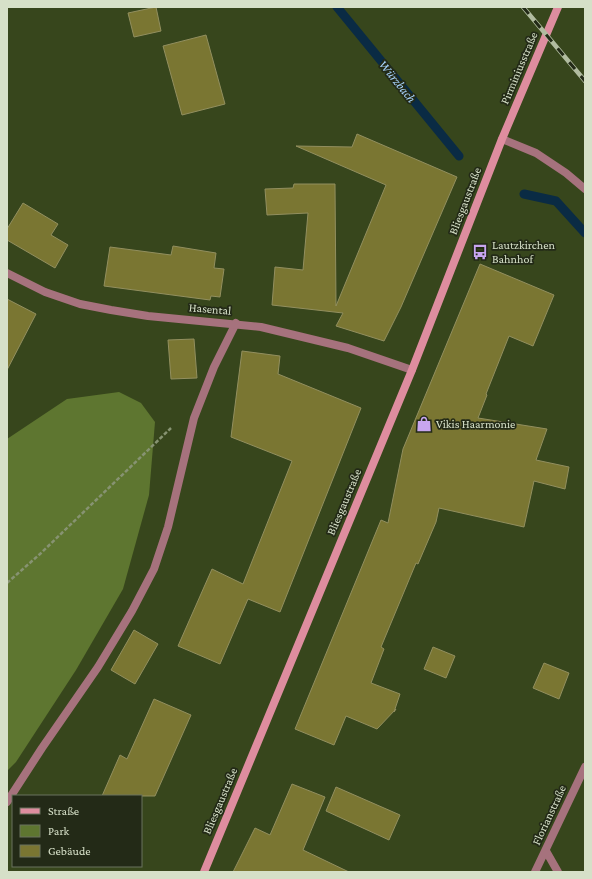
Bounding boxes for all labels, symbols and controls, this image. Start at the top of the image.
street label: Pirminiusstraße [497,30,541,106]
water label: Würzbach [376,57,419,106]
street label: Bliesgaustraße [446,165,484,237]
place label: Lautzkirchen Bahnhof [492,238,555,266]
bus stop icon: Lautzkirchen Bahnhof [471,243,489,261]
street label: Hasental [188,300,232,318]
shop icon: Vikis Haarmonie [415,415,433,433]
place label: Vikis Haarmonie [436,417,515,431]
street label: Bliesgaustraße [324,467,364,537]
street label: Bliesgaustraße [200,766,240,836]
street label: Florianstraße [529,783,569,847]
legend [12,795,142,867]
text: Straße [48,804,79,818]
text: Park [48,824,70,838]
text: Gebäude [48,844,90,858]

